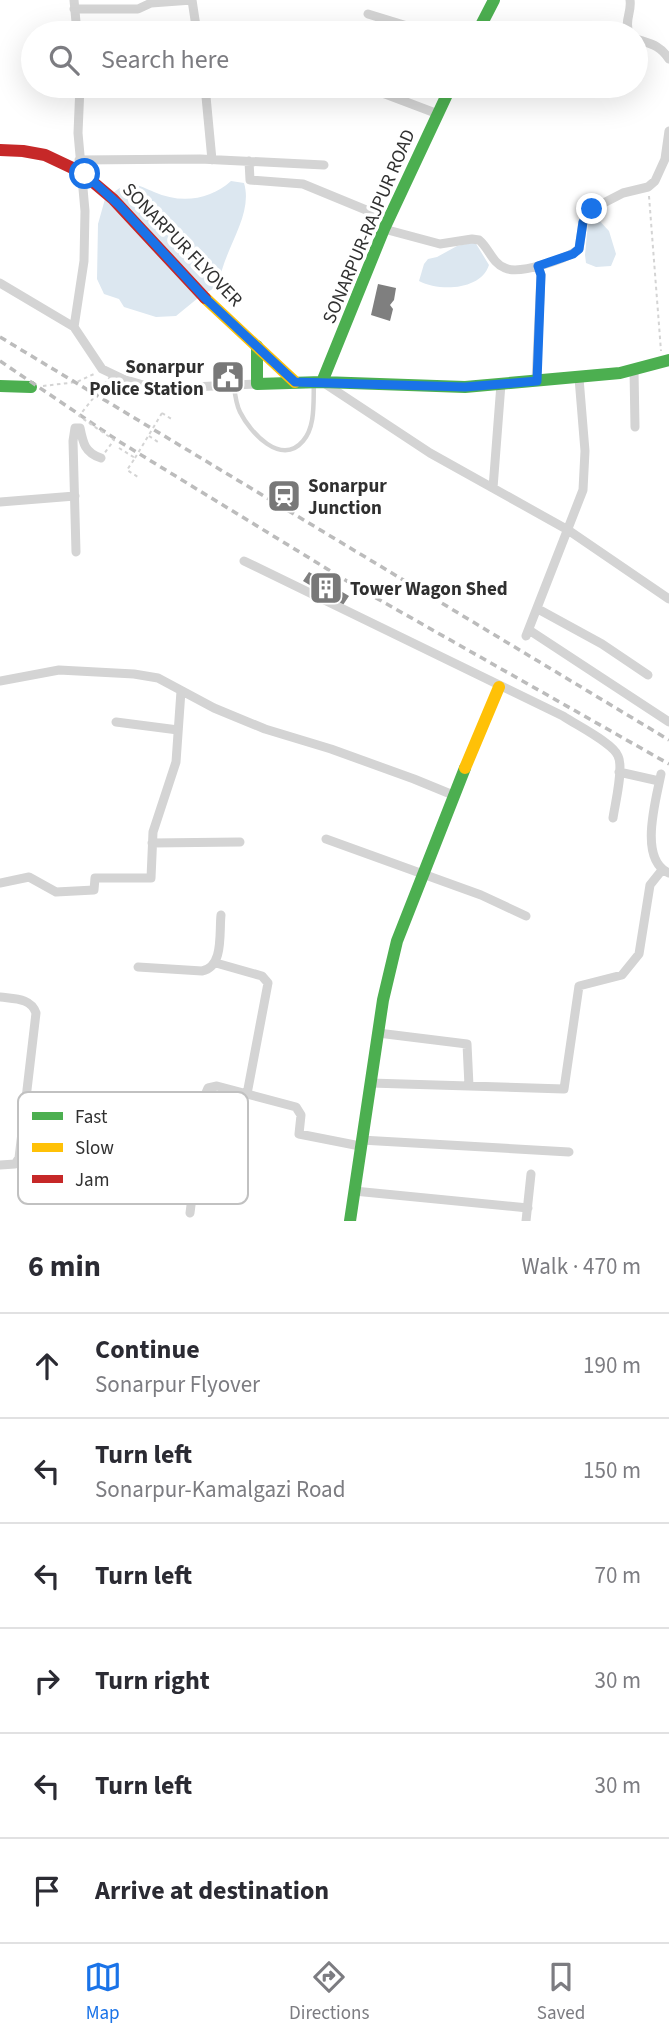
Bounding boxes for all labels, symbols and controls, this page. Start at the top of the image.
search box [21,21,648,98]
icon: search [45,41,83,79]
text: Search here [101,41,229,78]
street label: SONARPUR-RAJPUR ROAD [316,125,423,328]
route start [69,158,100,189]
street label: SONARPUR FLYOVER [116,177,248,313]
route end [576,193,607,224]
place label: Sonarpur Police Station [89,354,204,403]
public building icon: Sonarpur Police Station [209,358,247,396]
place label: Sonarpur Junction [308,473,387,522]
station icon: Sonarpur Junction [265,477,303,515]
building icon: Tower Wagon Shed [307,569,345,607]
place label: Tower Wagon Shed [350,576,508,603]
legend [18,1092,248,1204]
text: Fast [75,1104,108,1131]
text: Slow [75,1135,114,1162]
text: Jam [75,1167,109,1194]
text: 6 min [28,1245,101,1288]
text: Walk · 470 m [522,1250,641,1283]
text: Continue [95,1331,200,1368]
icon: ahead [28,1347,66,1385]
text: 190 m [583,1349,641,1382]
text: Sonarpur Flyover [95,1368,260,1401]
text: Turn left [95,1436,192,1473]
icon: left [28,1452,66,1490]
text: 150 m [583,1454,641,1487]
text: Sonarpur-Kamalgazi Road [95,1473,345,1506]
icon: left [28,1557,66,1595]
text: Turn left [95,1557,192,1594]
text: 70 m [594,1559,641,1592]
icon: right [28,1662,66,1700]
text: Turn right [95,1662,210,1699]
text: 30 m [594,1664,641,1697]
icon: left [28,1767,66,1805]
text: Turn left [95,1767,192,1804]
text: 30 m [594,1769,641,1802]
icon: arrive [28,1872,66,1910]
text: Arrive at destination [95,1872,329,1909]
tab: Map [84,1958,122,2027]
tab: Directions [289,1958,369,2027]
tab: Saved [537,1958,585,2027]

